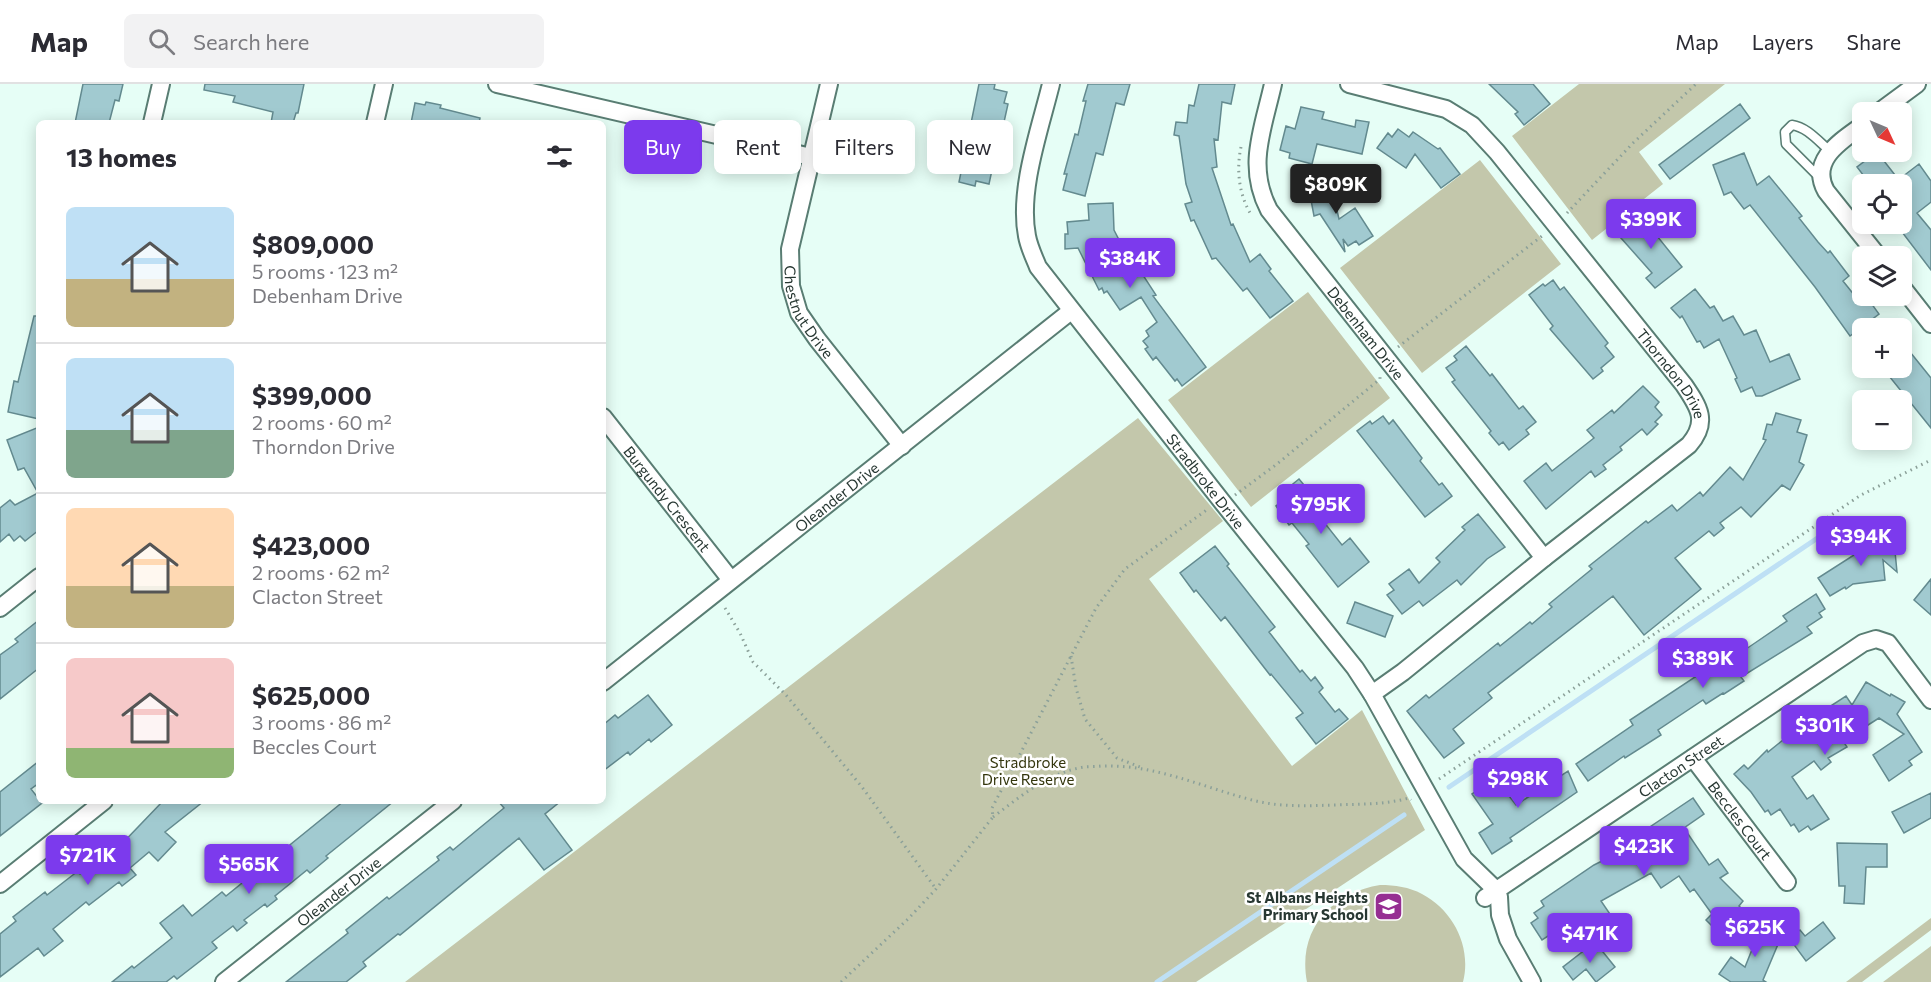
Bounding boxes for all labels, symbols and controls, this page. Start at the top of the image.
search box [124,14,544,68]
text: Map [30,24,88,58]
icon: search [145,25,178,58]
text: Search here [193,28,309,55]
text: Map [1675,29,1719,54]
text: Layers [1752,29,1814,54]
text: Share [1847,29,1901,54]
north arrow [1852,102,1912,162]
map controls [1852,102,1912,450]
chip: Buy [624,120,702,174]
chip: Rent [714,120,801,174]
chip: Filters [813,120,915,174]
chip: New [927,120,1013,174]
icon: filters [543,140,576,173]
text: 13 homes [66,141,177,172]
pin: $809K [1294,164,1378,215]
text: $809K [1304,171,1368,195]
button: locate [1852,174,1912,234]
pin: $399K [1609,199,1693,250]
text: $399K [1620,206,1682,230]
text: $809,000 [252,228,374,259]
icon: home [114,231,186,303]
pin: $384K [1088,238,1172,289]
text: $384K [1099,245,1161,269]
button: layers [1852,246,1912,306]
text: 5 rooms · 123 m² [252,259,398,283]
street label: Chestnut Drive [781,265,838,362]
text: Debenham Drive [252,283,403,307]
street label: Debenham Drive [1324,283,1408,383]
button: + [1852,318,1912,378]
street label: Thorndon Drive [1633,325,1709,420]
text: $399,000 [252,379,372,410]
icon: home [114,382,186,454]
button: − [1852,390,1912,450]
text: 2 rooms · 60 m² [252,410,392,434]
street label: Stradbroke Drive [1163,430,1249,532]
text: Thorndon Drive [252,434,395,458]
street label: Burgundy Crescent [620,442,714,555]
street label: Oleander Drive [791,458,882,536]
pin: $795K [1279,484,1363,535]
text: $795K [1291,491,1351,515]
pin: $394K [1819,516,1903,567]
text: $394K [1830,523,1892,547]
text: $423,000 [252,529,370,560]
icon: home [114,532,186,604]
text: 2 rooms · 62 m² [252,560,390,584]
text: Clacton Street [252,584,383,608]
pin: $389K [1661,638,1745,689]
text: $389K [1672,645,1734,669]
text: $625,000 [252,679,370,710]
icon: home [114,682,186,754]
pin: $301K [1783,705,1867,756]
text: 3 rooms · 86 m² [252,710,391,734]
text: $301K [1795,712,1855,736]
street label: Clacton Street [1635,731,1726,801]
text: Beccles Court [252,734,377,758]
park label: Stradbroke Drive Reserve [982,753,1074,788]
pin: $298K [1476,758,1560,809]
text: $298K [1487,765,1549,789]
street label: Beccles Court [1705,777,1776,863]
pin: $423K [1602,826,1686,877]
text: $423K [1614,833,1674,857]
pin: $721K [46,835,130,886]
text: $721K [60,842,116,866]
pin: $565K [207,844,291,895]
text: $565K [218,851,280,875]
street label: Oleander Drive [293,853,384,930]
place label: St Albans Heights Primary School [1246,888,1368,923]
school or university icon: St Albans Heights Primary School [1373,890,1405,922]
pin: $625K [1713,907,1797,958]
pin: $471K [1548,913,1632,964]
text: $625K [1725,914,1785,938]
text: $471K [1561,920,1619,944]

